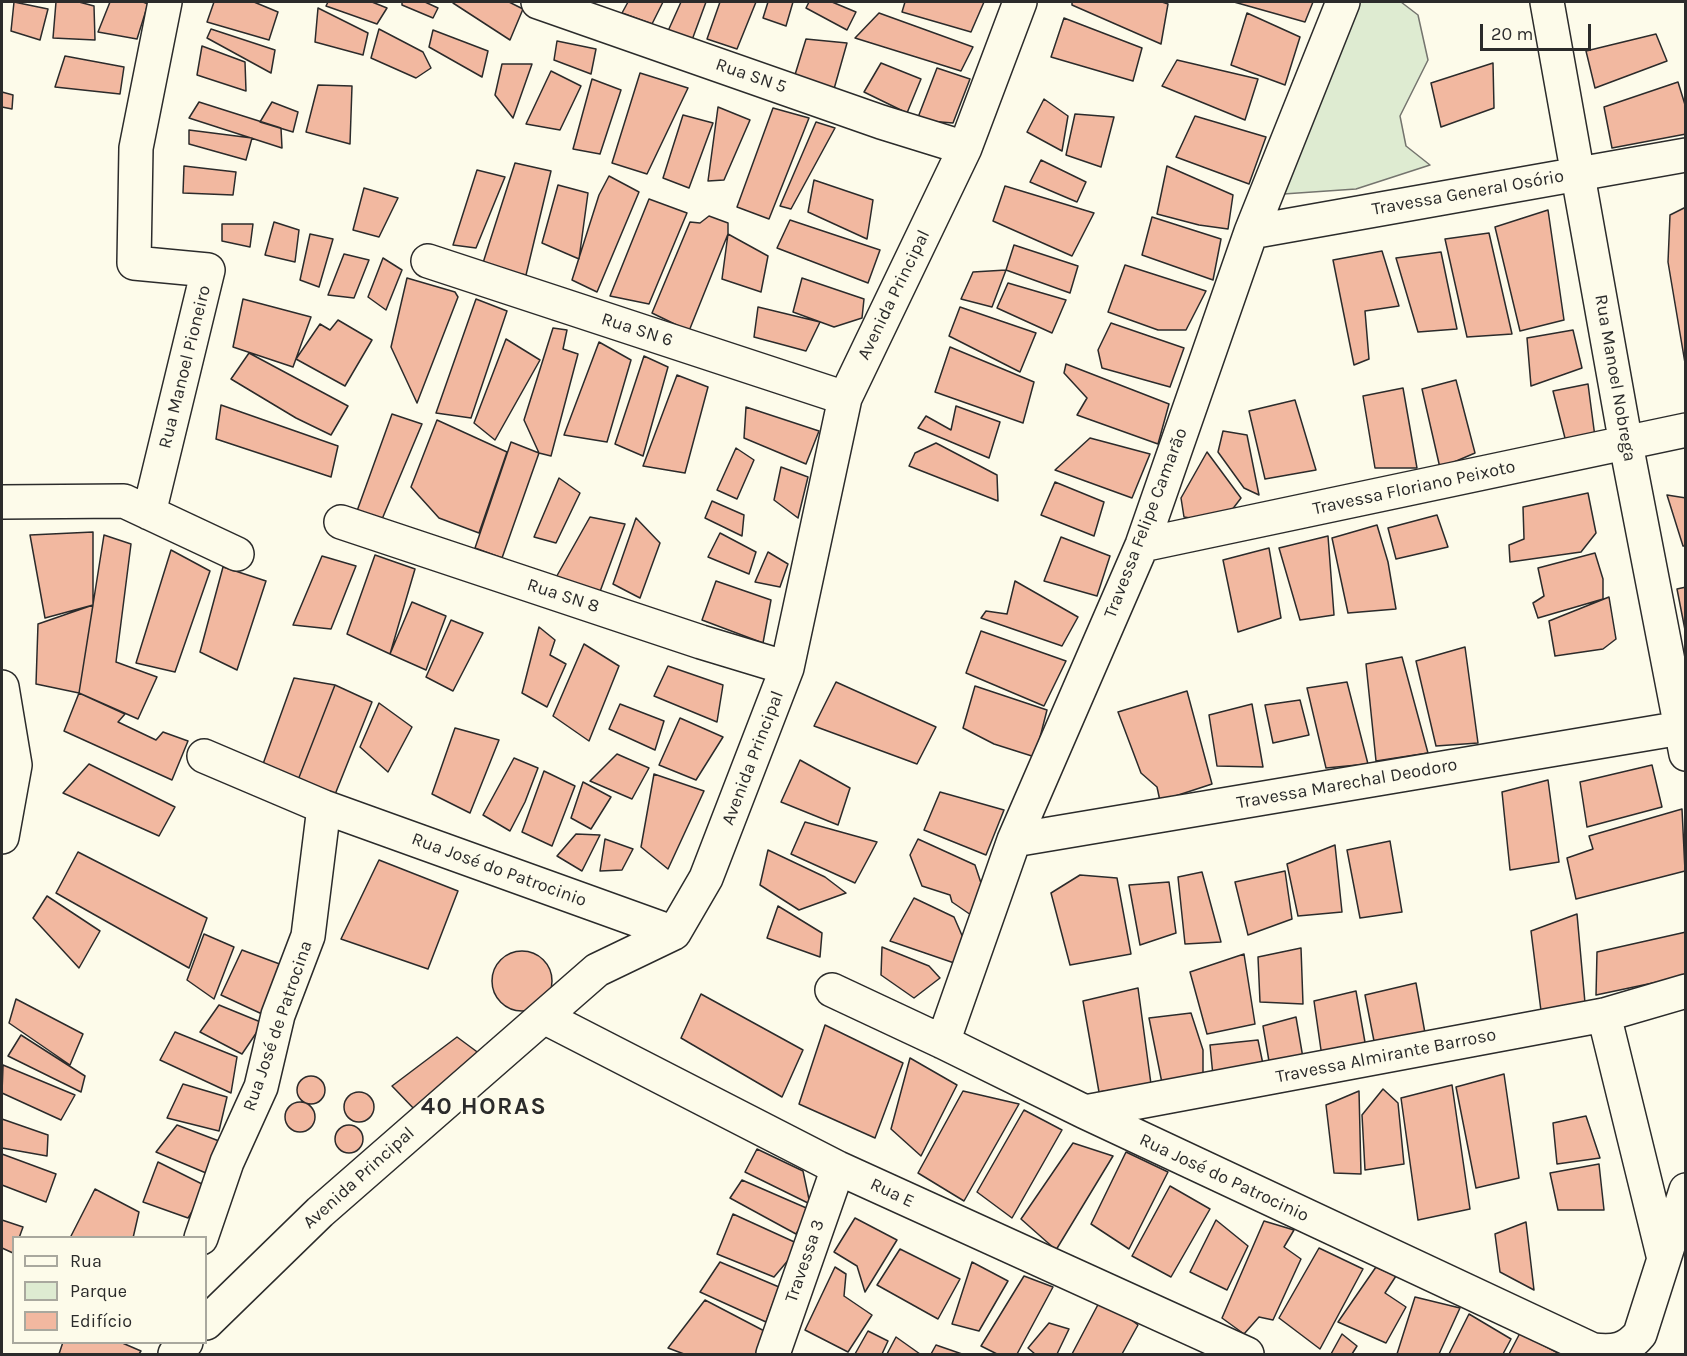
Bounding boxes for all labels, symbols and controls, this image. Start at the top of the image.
scale bar [1483,12,1594,50]
text: 20 m [1491,23,1533,45]
street label: Rua SN 5 [713,54,789,98]
street label: Travessa General Osório [1370,165,1566,221]
street label: Avenida Principal [853,226,935,364]
street label: Rua Manoel Pioneiro [154,283,216,451]
street label: Rua Manoel Nobrega [1590,293,1640,463]
street label: Rua SN 6 [599,308,675,352]
street label: Travessa Felipe Camarão [1100,425,1192,621]
street label: Travessa Floriano Peixoto [1311,456,1517,520]
street label: Rua SN 8 [524,574,602,618]
street label: Avenida Principal [717,688,789,828]
street label: Travessa Marechal Deodoro [1235,754,1459,814]
street label: Rua José do Patrocinio [409,828,589,912]
street label: Rua José de Patrocina [239,938,317,1114]
street label: Travessa Almirante Barroso [1274,1024,1498,1088]
district label: 40 HORAS [421,1093,547,1121]
street label: Avenida Principal [299,1122,419,1234]
street label: Rua José do Patrocinio [1136,1129,1312,1227]
street label: Rua E [866,1173,918,1213]
street label: Travessa 3 [781,1217,829,1305]
legend [12,1236,207,1344]
text: Rua [70,1250,102,1272]
text: Parque [70,1280,127,1302]
text: Edifício [70,1310,132,1332]

